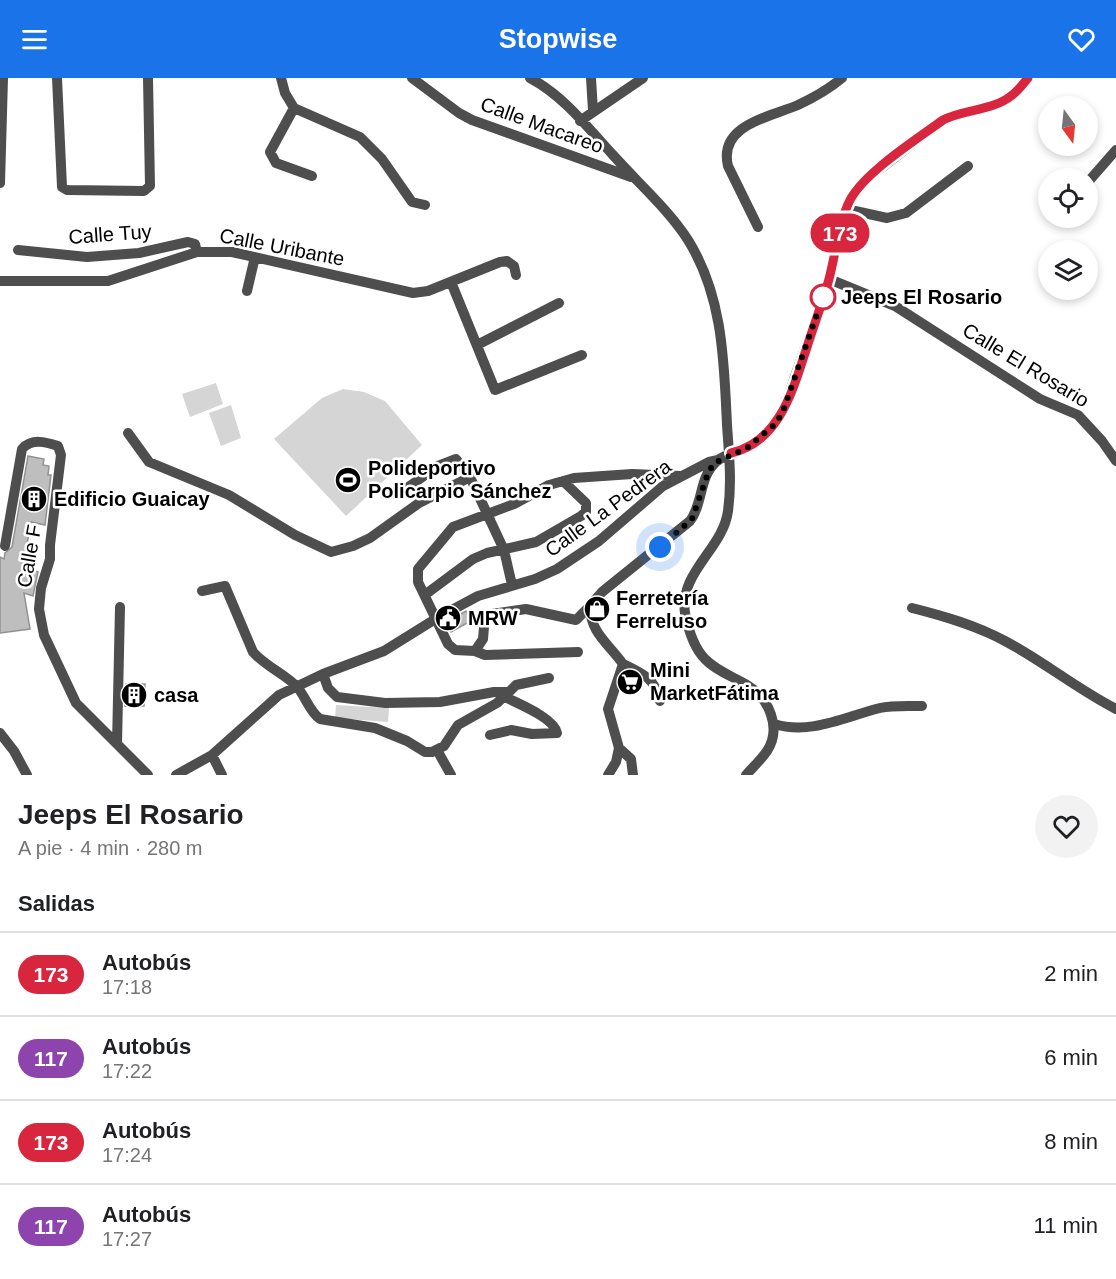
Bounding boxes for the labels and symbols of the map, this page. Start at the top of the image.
street label: Calle Macareo [478,93,606,157]
north arrow [1038,96,1098,156]
line badge: 173 [806,214,874,252]
street label: Calle Tuy [68,220,152,248]
street label: Calle Uribante [218,224,346,270]
marker: Jeeps El Rosario [810,284,836,310]
place label: Jeeps El Rosario [841,286,1002,308]
street label: Calle El Rosario [959,319,1093,411]
street label: Calle La Pedrera [541,454,676,561]
place label: Polideportivo Policarpio Sánchez [368,457,551,502]
sports icon: Polideportivo Policarpio Sánchez [333,465,363,495]
building icon: Edificio Guaicay [19,484,49,514]
place label: Edificio Guaicay [54,488,210,510]
street label: Calle F [13,523,45,589]
your location [645,532,675,562]
place label: Ferretería Ferreluso [616,587,709,632]
shop icon: Ferretería Ferreluso [582,594,612,624]
public building icon: MRW [433,603,463,633]
place label: MRW [468,607,518,629]
place label: Mini MarketFátima [650,659,780,704]
supermarket icon: Mini MarketFátima [615,667,645,697]
building icon: casa [119,680,149,710]
place label: casa [154,684,199,706]

